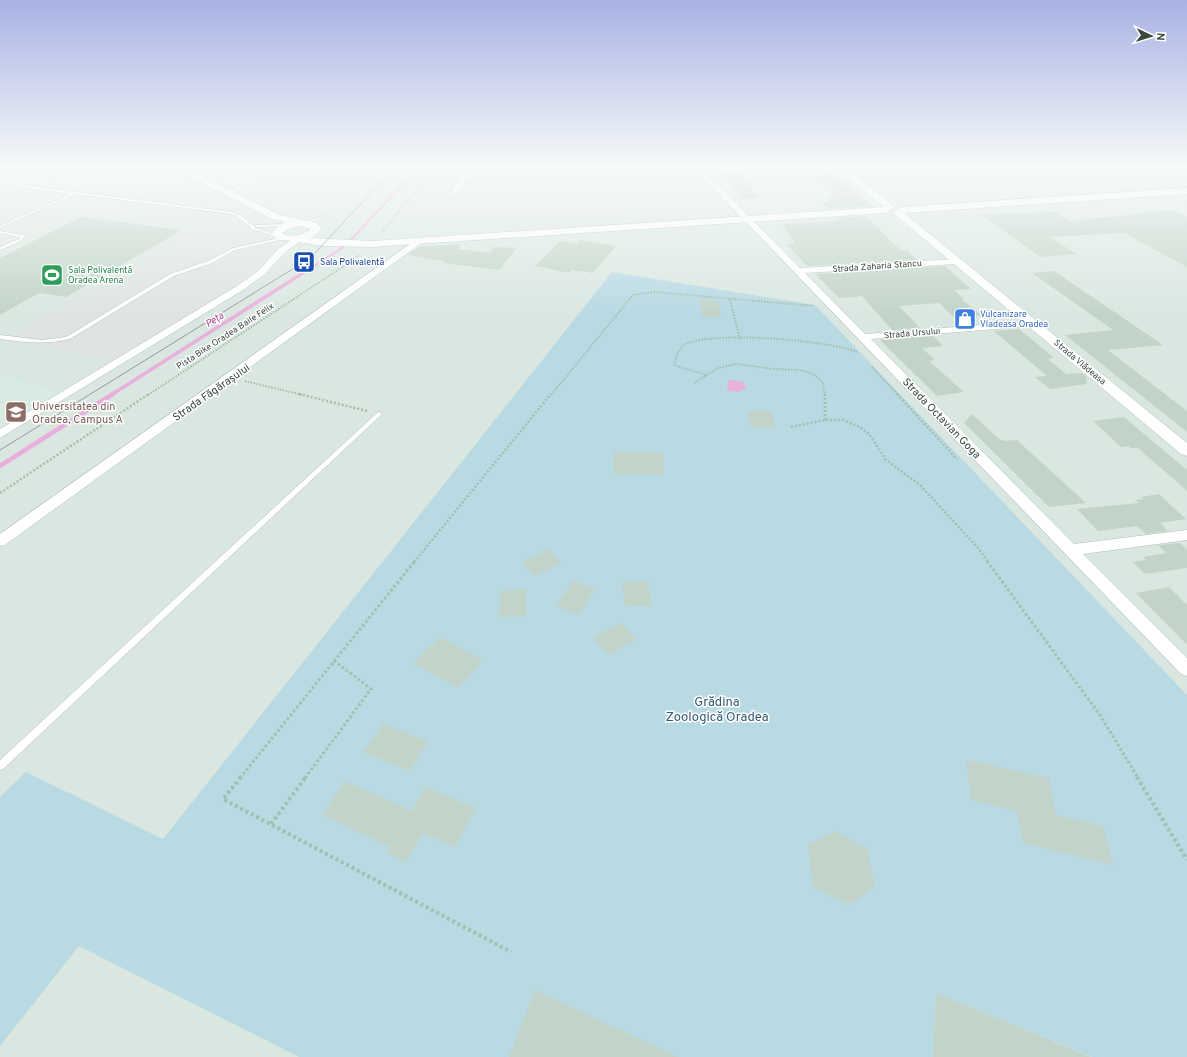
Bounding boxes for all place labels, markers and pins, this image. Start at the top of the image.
bus stop icon: Sala Polivalentă [291,249,317,275]
place label: Sala Polivalentă [320,257,384,268]
sports icon: Sala Polivalentă Oradea Arena [39,262,65,288]
place label: Sala Polivalentă Oradea Arena [68,265,132,286]
shop icon: Vulcanizare Vladeasa Oradea [952,306,978,332]
place label: Vulcanizare Vladeasa Oradea [980,309,1048,330]
school or university icon: Universitatea din Oradea, Campus A [3,399,29,425]
place label: Universitatea din Oradea, Campus A [32,400,123,427]

